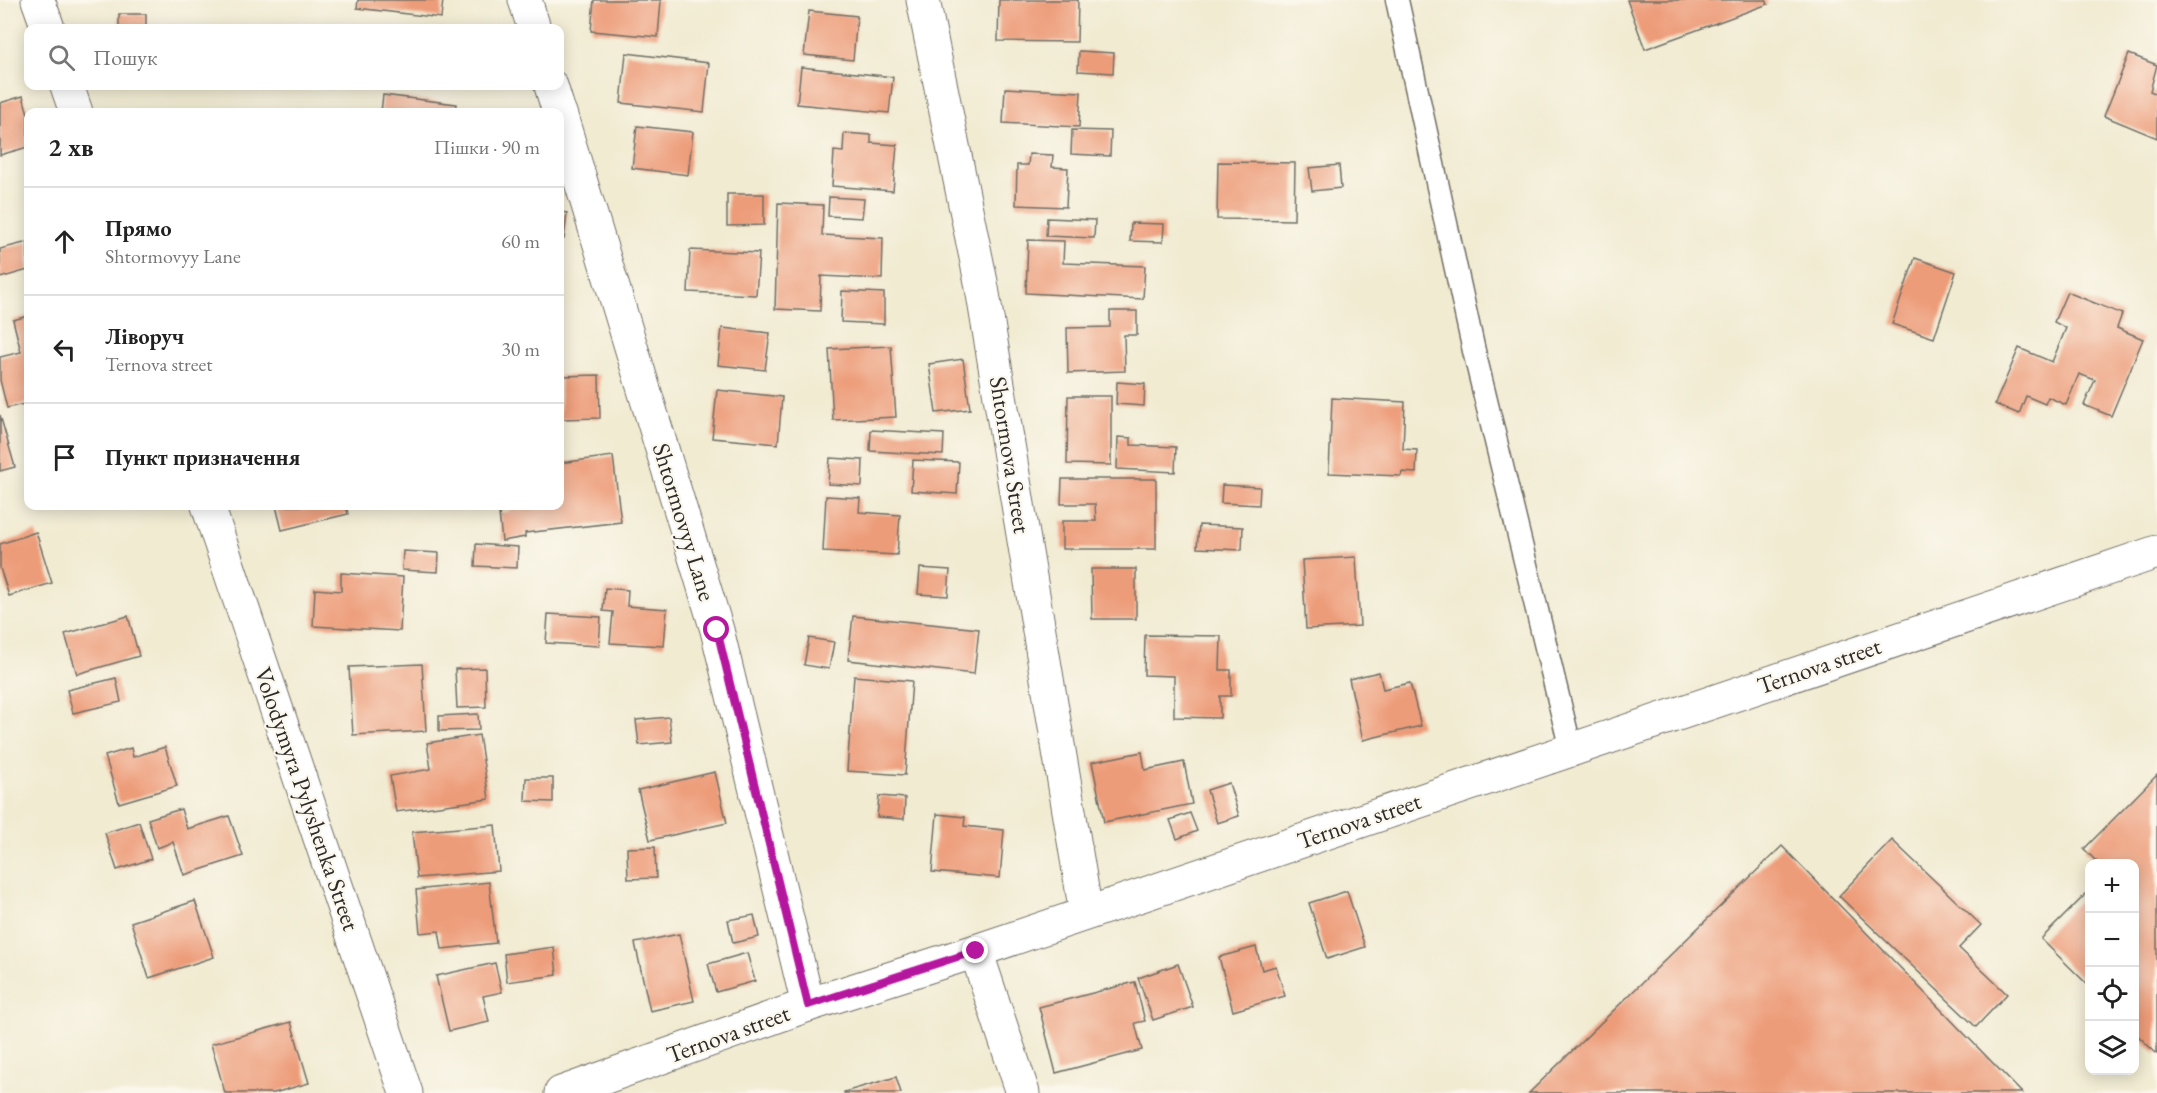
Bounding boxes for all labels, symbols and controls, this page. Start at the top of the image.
search box [24,24,564,90]
icon: search [45,41,78,74]
text: Пошук [93,43,157,72]
text: 2 хв [48,130,94,164]
text: Пішки · 90 m [434,134,540,160]
text: Прямо [105,214,172,243]
icon: ahead [48,225,81,258]
text: 60 m [501,228,540,254]
text: Shtormovyy Lane [105,243,241,269]
text: Ліворуч [105,322,184,351]
icon: left [48,333,81,366]
text: 30 m [501,336,540,362]
text: Ternova street [105,351,212,377]
street label: Shtormova Street [983,374,1038,536]
street label: Shtormovyy Lane [646,439,723,604]
icon: arrive [48,441,81,474]
text: Пункт призначення [105,443,300,472]
route start [703,616,729,642]
street label: Ternova street [1753,630,1885,701]
street label: Volodymyra Pylyshenka Street [248,663,367,935]
street label: Ternova street [1293,785,1425,856]
map controls [2085,859,2139,1075]
button: + [2085,859,2139,913]
button: − [2085,913,2139,967]
route end [962,937,988,963]
button: locate [2085,967,2139,1021]
street label: Ternova street [662,997,794,1070]
button: layers [2085,1021,2139,1075]

